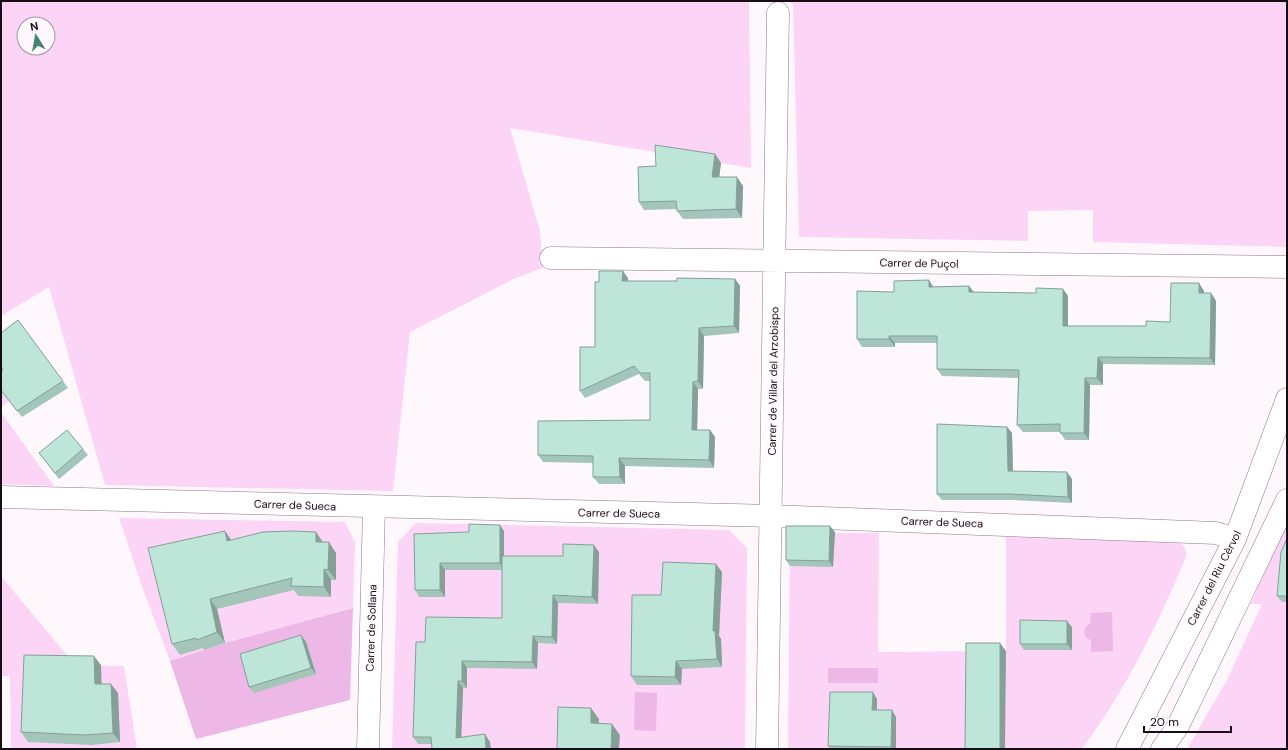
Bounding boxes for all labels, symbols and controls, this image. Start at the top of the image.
north arrow [16,16,56,56]
text: N [29,19,39,34]
street label: Carrer de Puçol [879,255,959,271]
street label: Carrer de Villar del Arzobispo [765,306,781,456]
street label: Carrer de Sueca [254,497,336,513]
street label: Carrer de Sueca [578,505,660,521]
street label: Carrer de Sueca [901,514,983,530]
street label: Carrer del Riu Cèrvol [1184,528,1244,628]
street label: Carrer de Sollana [362,584,380,672]
scale bar [1144,708,1231,734]
text: 20 m [1150,714,1179,730]

